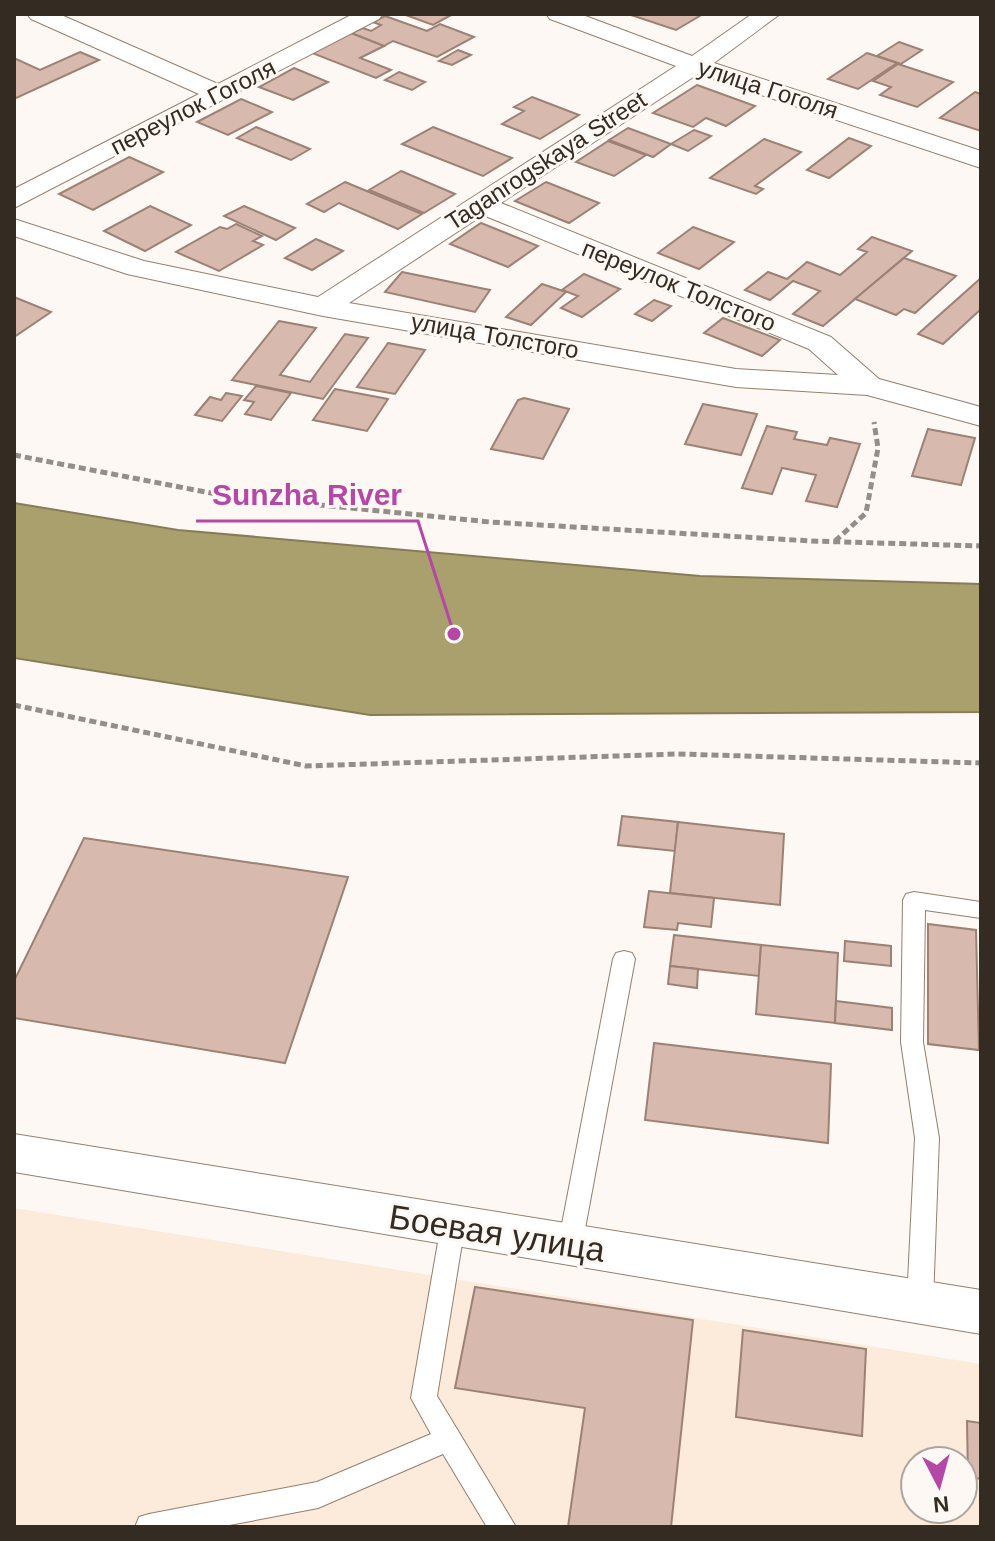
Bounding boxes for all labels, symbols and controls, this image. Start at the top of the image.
street label: переулок Гоголя [106,53,280,160]
street label: улица Гоголя [695,53,841,124]
street label: Taganrogskaya Street [440,86,651,235]
street label: переулок Толстого [578,234,780,337]
street label: улица Толстого [409,307,581,364]
callout: Sunzha River [196,467,418,521]
text: Sunzha River [212,478,402,511]
street label: Боевая улица [386,1197,608,1269]
north arrow [899,1445,979,1525]
text: N [932,1491,950,1518]

